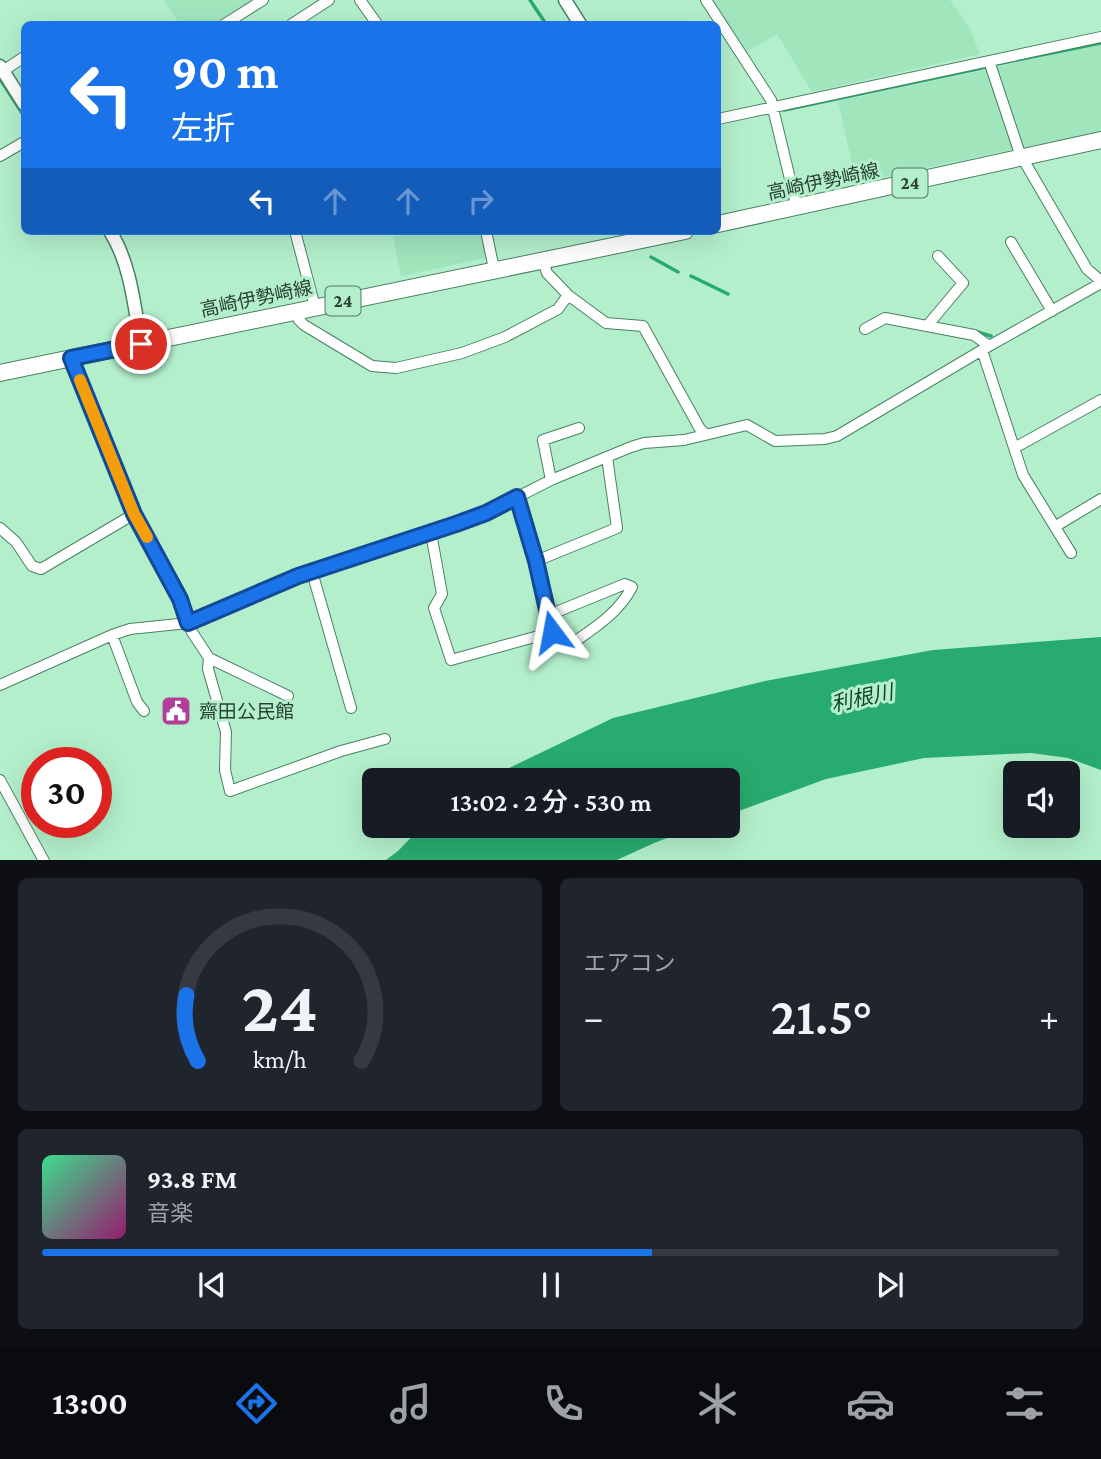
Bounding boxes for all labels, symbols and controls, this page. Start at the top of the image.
text: 90 m [171,44,278,99]
icon: left [56,49,147,140]
text: 左折 [171,110,235,146]
street label: 高崎伊勢崎線 [765,159,881,204]
road number: 24 [892,168,928,198]
icon: left [243,182,281,220]
icon: ahead [316,182,354,220]
icon: ahead [389,182,427,220]
icon: right [462,182,500,220]
street label: 高崎伊勢崎線 [198,276,314,321]
road number: 24 [326,286,360,316]
pin [111,314,171,374]
icon: arrive [122,325,160,363]
position arrow [515,595,589,669]
water label: 利根川 [829,679,897,716]
public building icon: 齋田公民館 [159,694,193,728]
place label: 齋田公民館 [199,701,294,722]
speed limit sign: 30 [21,747,112,838]
map controls [1003,761,1080,838]
button: sound [1003,761,1080,838]
text: 13:02 · 2 分 · 530 m [451,788,651,817]
text: エアコン [584,950,676,976]
text: 24 [242,966,318,1047]
text: 21.5° [770,987,872,1045]
text: − [584,996,604,1038]
text: + [1039,996,1059,1038]
text: km/h [253,1045,307,1072]
text: 93.8 FM [147,1165,237,1194]
text: 音楽 [147,1200,193,1226]
icon: previous [193,1266,231,1304]
icon: pause [532,1266,570,1304]
icon: next [871,1266,909,1304]
icon: directions [232,1379,281,1428]
icon: music [386,1379,435,1428]
icon: phone [539,1379,588,1428]
icon: climate [693,1379,742,1428]
icon: car [846,1379,895,1428]
icon: filters [1000,1379,1049,1428]
text: 13:00 [52,1385,128,1421]

